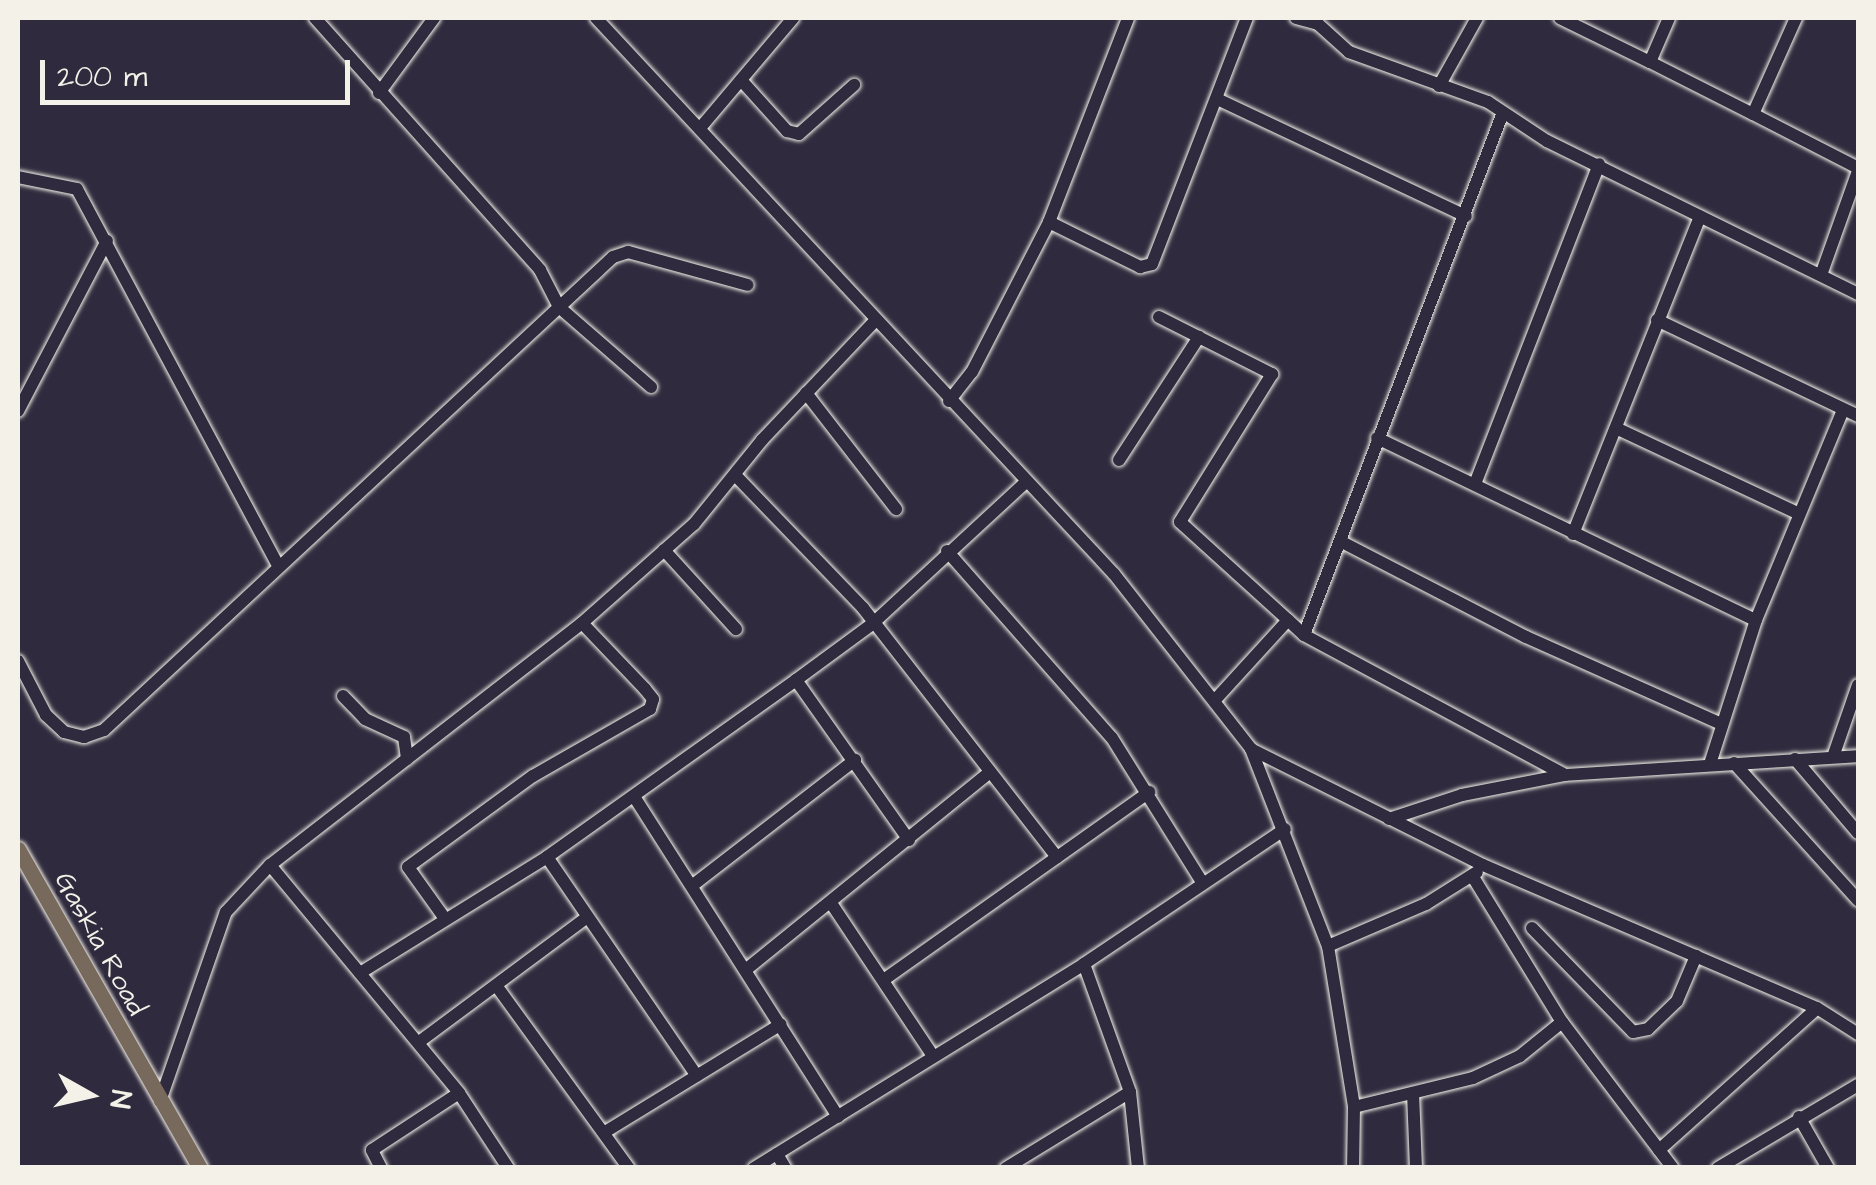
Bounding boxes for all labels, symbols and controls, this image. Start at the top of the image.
scale bar [45,40,355,102]
text: 200 m [57,56,147,98]
street label: Gaskia Road [47,866,153,1022]
north arrow [40,1045,140,1145]
text: N [100,1088,141,1111]

